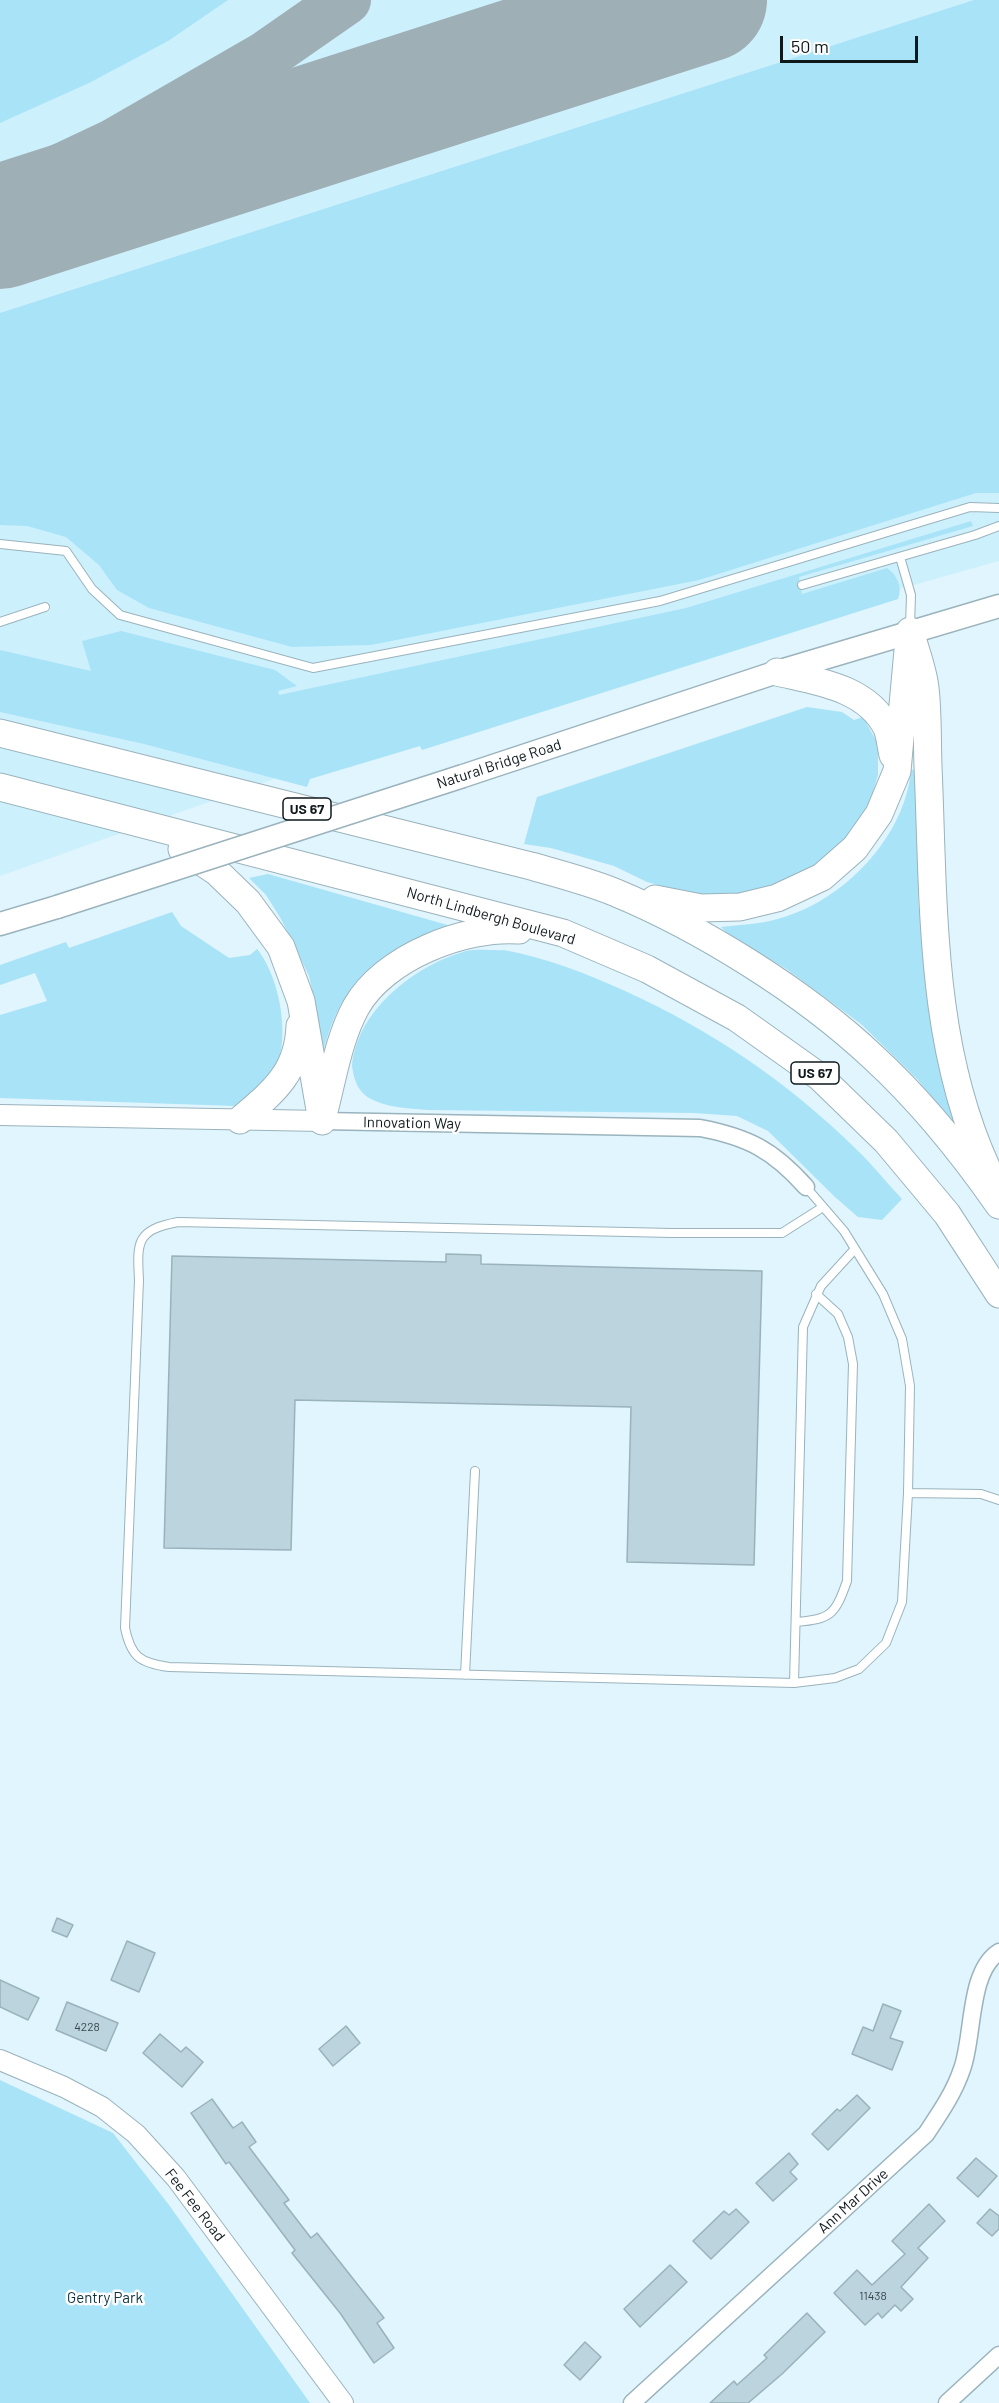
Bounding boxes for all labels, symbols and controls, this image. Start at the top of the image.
scale bar [783,24,921,62]
text: 50 m [791,35,829,57]
street label: Natural Bridge Road [434,735,564,793]
road number: US 67 [283,798,331,820]
street label: North Lindbergh Boulevard [405,883,577,949]
road number: US 67 [791,1062,839,1084]
street label: Innovation Way [363,1113,461,1133]
house number: 4228 [74,2020,100,2034]
street label: Fee Fee Road [161,2165,229,2245]
street label: Ann Mar Drive [814,2165,892,2237]
park label: Gentry Park [67,2289,143,2307]
house number: 11438 [859,2289,887,2303]

